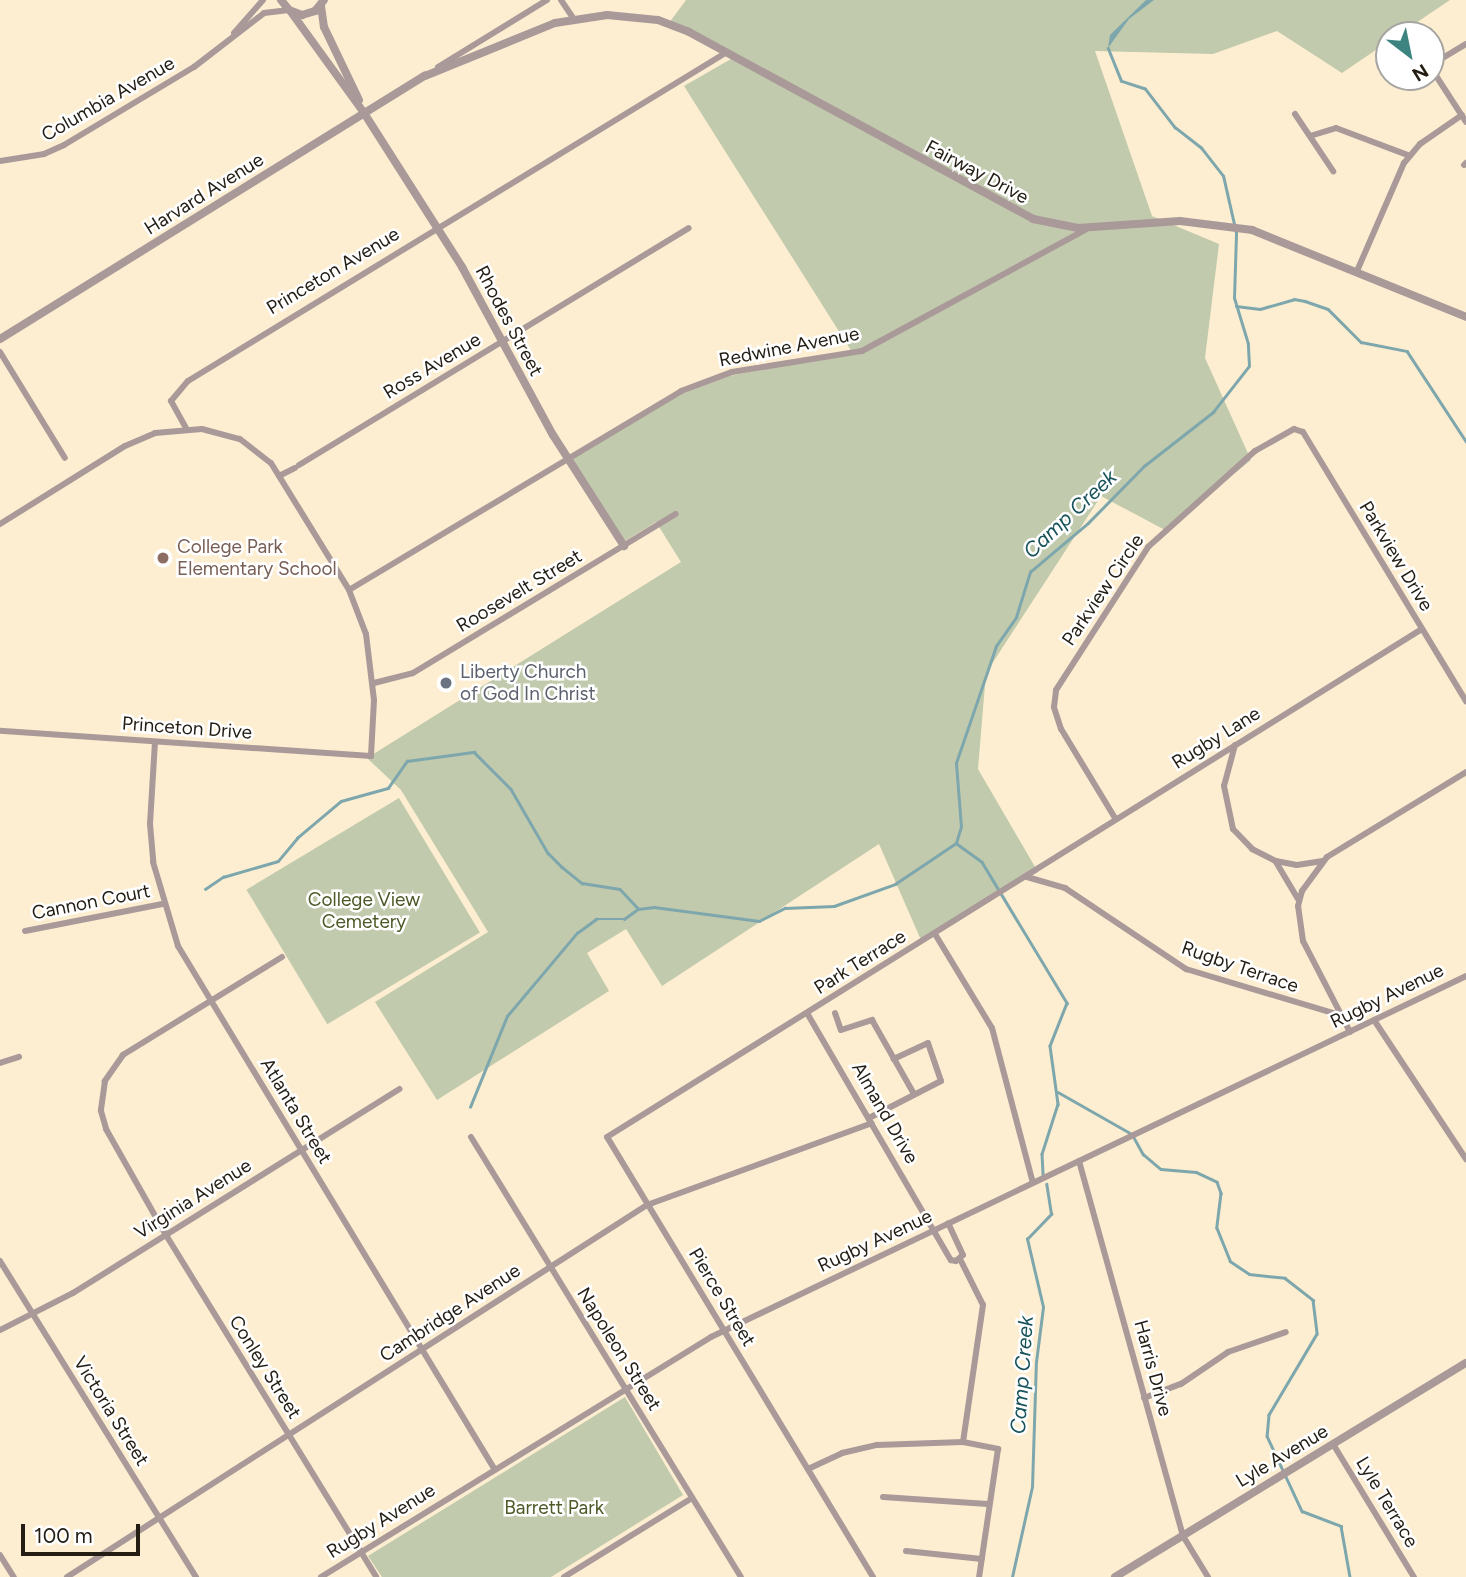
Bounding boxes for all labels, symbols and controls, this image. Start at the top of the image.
north arrow [1375,21,1445,91]
street label: Columbia Avenue [37,52,179,146]
text: N [1408,59,1433,86]
street label: Fairway Drive [922,135,1032,209]
street label: Harvard Avenue [140,148,268,240]
street label: Princeton Avenue [263,222,403,320]
street label: Rhodes Street [470,262,548,380]
street label: Redwine Avenue [717,322,861,372]
street label: Ross Avenue [379,328,485,404]
water label: Camp Creek [1018,464,1122,564]
street label: Parkview Drive [1354,497,1438,615]
street label: Parkview Circle [1057,530,1149,650]
place label: College Park Elementary School [177,536,337,580]
street label: Roosevelt Street [452,545,586,637]
marker: College Park Elementary School [155,550,171,566]
place label: Liberty Church of God In Christ [460,661,596,705]
marker: Liberty Church of God In Christ [438,675,454,691]
street label: Rugby Lane [1168,702,1264,774]
street label: Princeton Drive [121,712,253,744]
street label: Cannon Court [30,879,152,925]
park label: College View Cemetery [308,889,420,933]
street label: Park Terrace [810,925,910,999]
street label: Rugby Terrace [1179,936,1301,998]
street label: Rugby Avenue [1327,959,1447,1033]
street label: Atlanta Street [256,1054,336,1168]
street label: Almand Drive [847,1058,923,1168]
street label: Virginia Avenue [130,1154,256,1244]
street label: Rugby Avenue [814,1205,936,1277]
street label: Pierce Street [684,1244,760,1350]
street label: Cambridge Avenue [375,1259,525,1367]
street label: Napoleon Street [572,1283,666,1415]
street label: Conley Street [224,1311,306,1423]
water label: Camp Creek [1005,1315,1039,1435]
street label: Harris Drive [1129,1317,1177,1419]
street label: Victoria Street [68,1352,154,1470]
street label: Lyle Avenue [1232,1420,1332,1492]
street label: Lyle Terrace [1351,1452,1423,1552]
street label: Rugby Avenue [323,1479,439,1563]
park label: Barrett Park [504,1497,604,1519]
scale bar [24,1510,144,1554]
text: 100 m [34,1523,93,1548]

